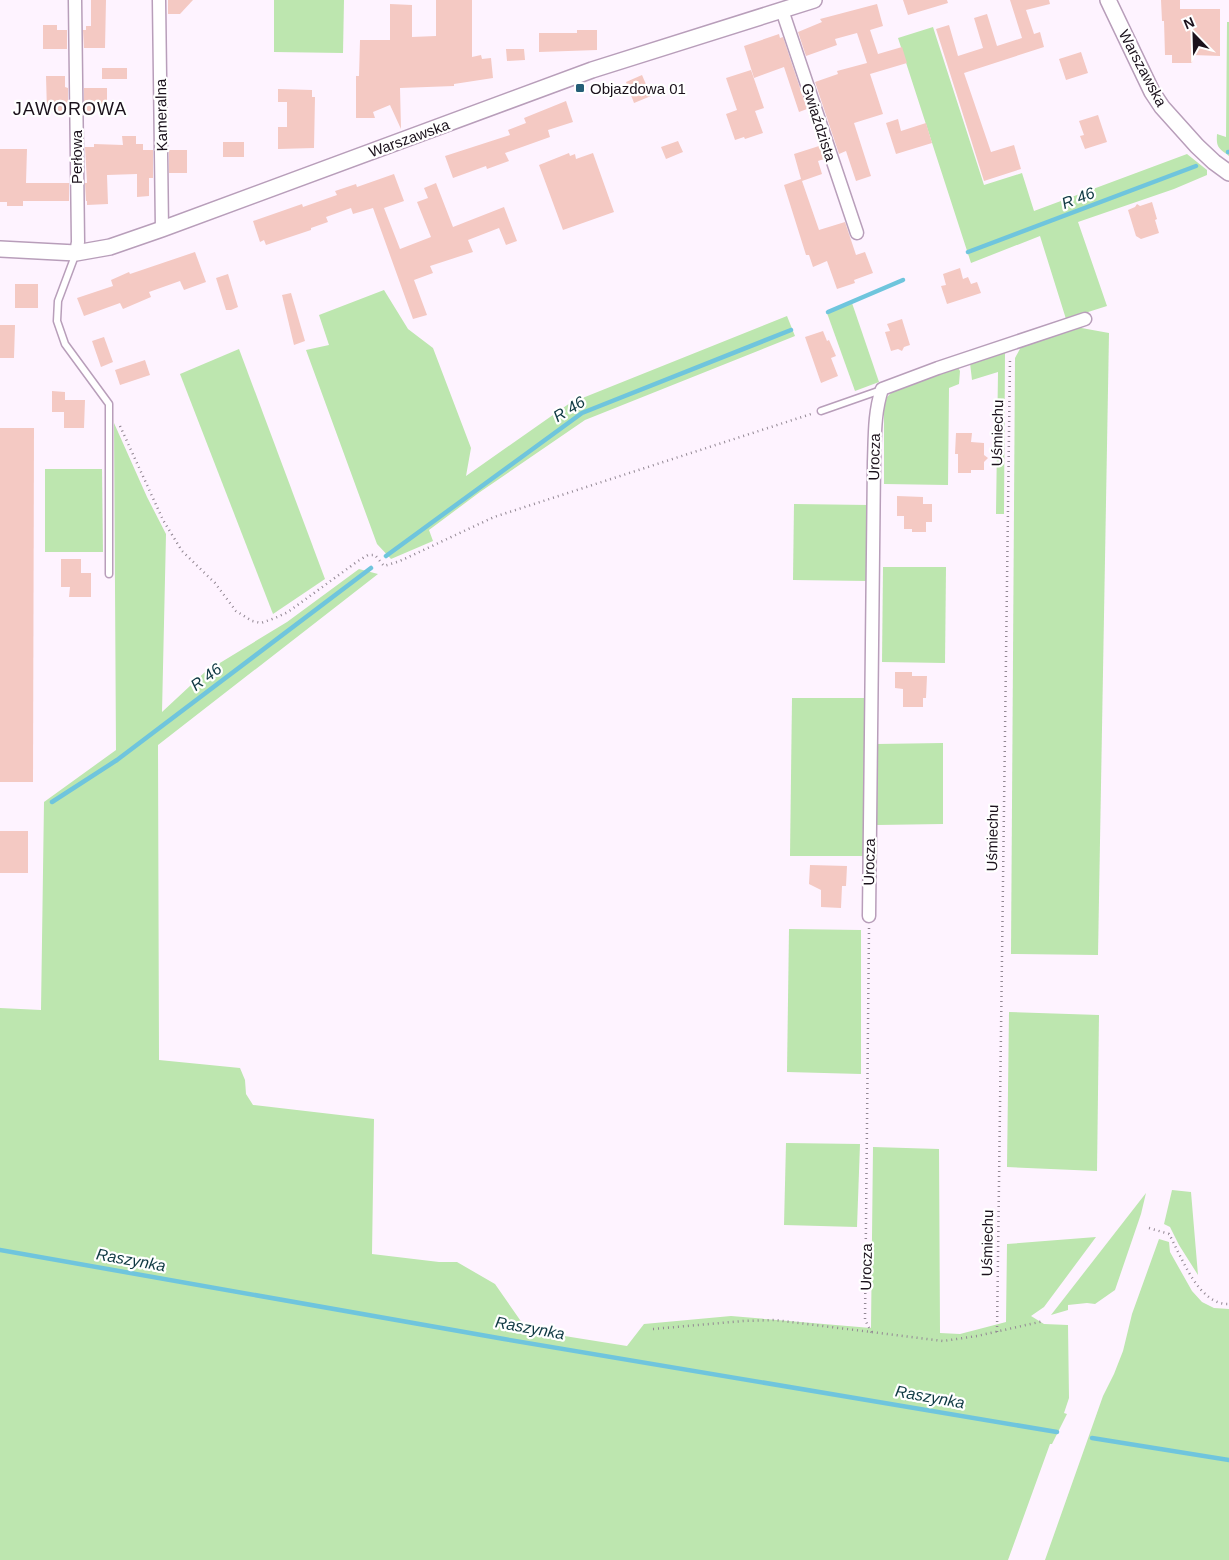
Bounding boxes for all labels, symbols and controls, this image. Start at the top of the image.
north arrow [1169,10,1219,60]
text: N [1181,14,1197,32]
street label: Warszawska [1116,27,1171,110]
street label: Kameralna [152,78,170,151]
place label: Objazdowa 01 [590,80,686,97]
street label: Gwiaździsta [798,81,840,164]
marker: Objazdowa 01 [574,82,586,94]
district label: JAWOROWA [13,99,127,119]
street label: Warszawska [366,115,452,160]
street label: Perłowa [68,129,85,184]
water label: R 46 [1059,184,1097,212]
water label: R 46 [550,393,588,425]
street label: Uśmiechu [988,400,1006,466]
street label: Urocza [865,432,883,481]
water label: R 46 [187,660,225,694]
street label: Uśmiechu [983,805,1001,871]
street label: Urocza [860,837,878,886]
street label: Uśmiechu [978,1210,996,1276]
street label: Urocza [857,1242,875,1291]
water label: Raszynka [95,1246,167,1274]
water label: Raszynka [494,1314,566,1342]
water label: Raszynka [894,1383,966,1411]

